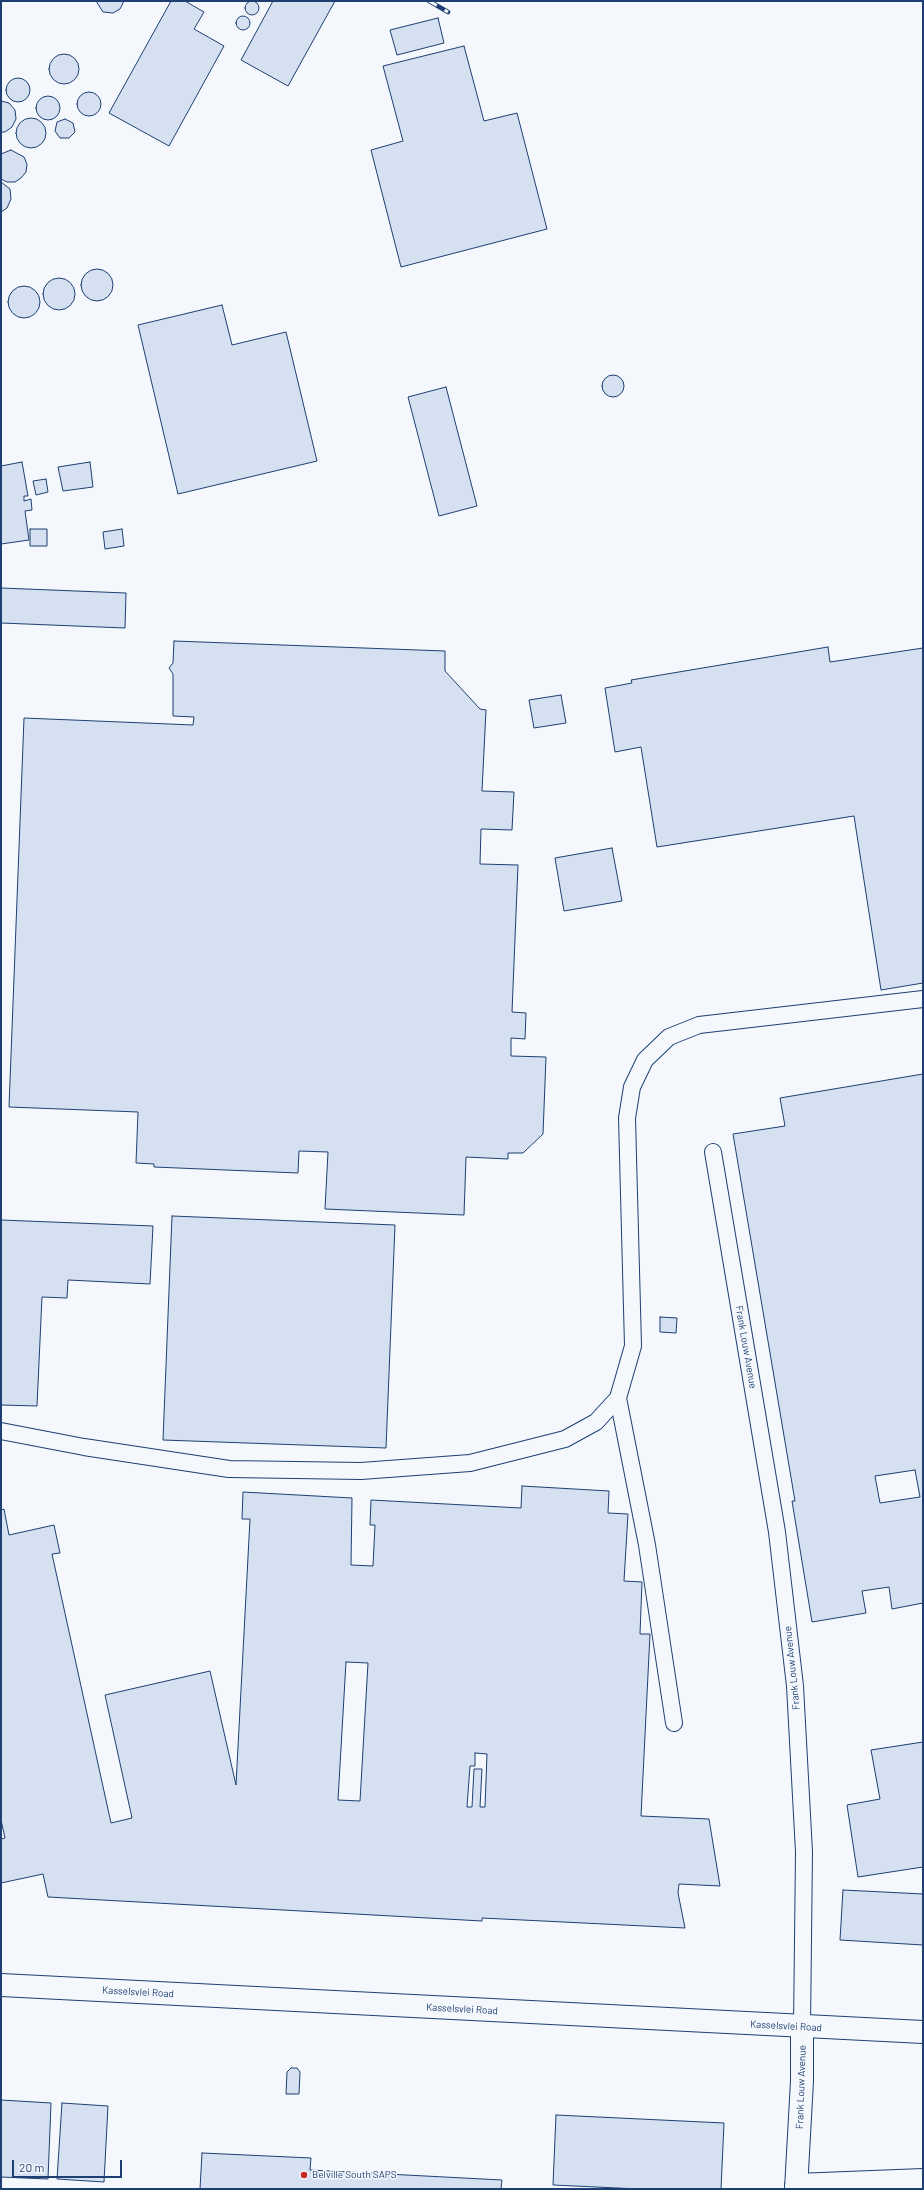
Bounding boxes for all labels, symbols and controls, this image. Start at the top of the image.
street label: Frank Louw Avenue [733,1305,759,1389]
street label: Frank Louw Avenue [782,1626,802,1710]
street label: Kasselsvlei Road [102,1984,174,2000]
street label: Kasselsvlei Road [426,2001,498,2017]
street label: Kasselsvlei Road [750,2018,822,2034]
street label: Frank Louw Avenue [794,2045,808,2129]
scale bar [14,2152,124,2178]
text: 20 m [19,2160,45,2174]
place label: Belville South SAPS [312,2169,396,2181]
marker: Belville South SAPS [299,2170,309,2180]

